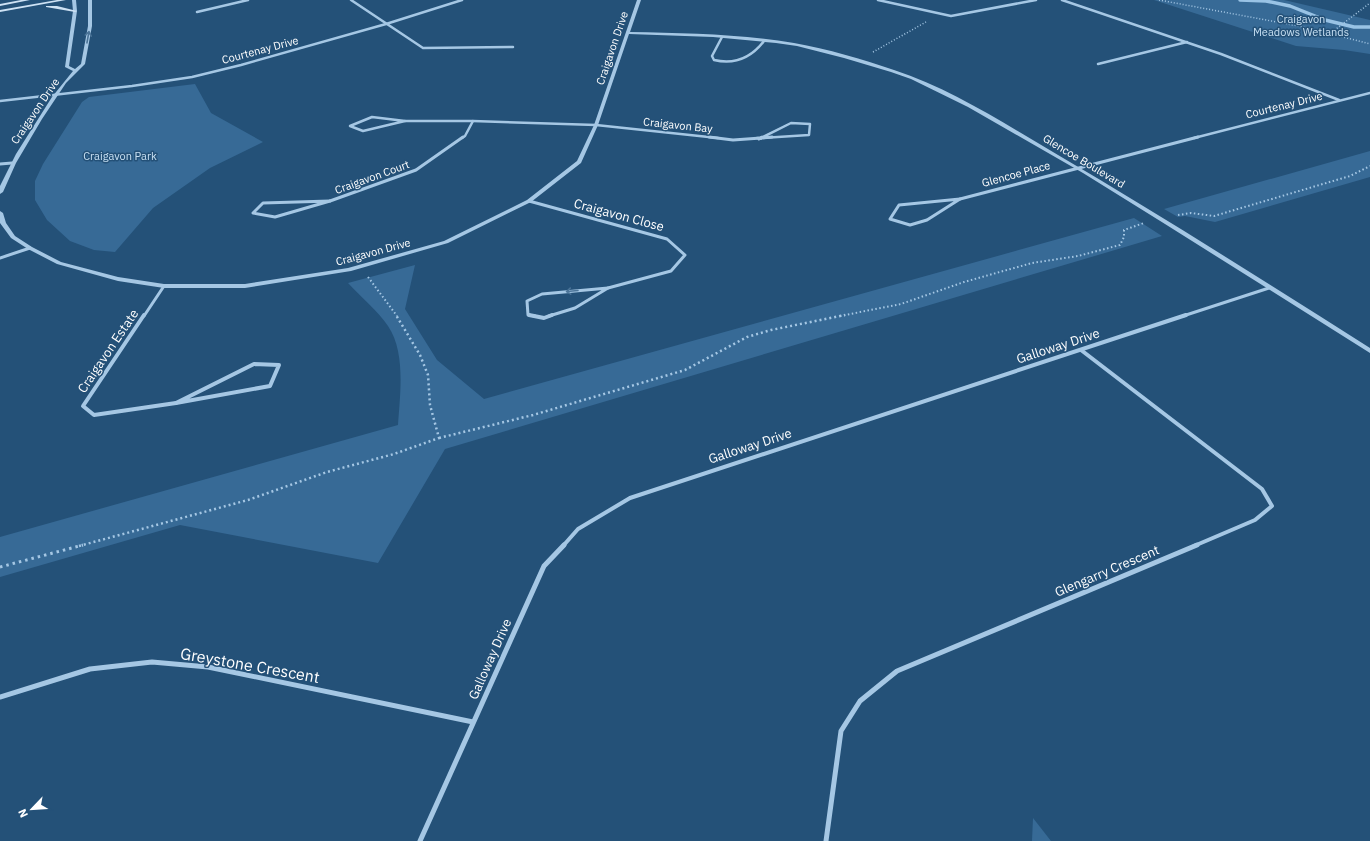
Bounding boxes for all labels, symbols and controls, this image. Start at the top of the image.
street label: Craigavon Drive [593,9,631,87]
park label: Craigavon Meadows Wetlands [1253,12,1349,39]
one-way arrow [84,31,92,44]
street label: Courtenay Drive [220,33,300,67]
street label: Craigavon Drive [8,75,62,147]
street label: Courtenay Drive [1244,89,1324,121]
street label: Craigavon Bay [643,114,714,136]
street label: Glencoe Boulevard [1040,131,1128,191]
park label: Craigavon Park [83,149,157,163]
street label: Craigavon Court [333,157,411,197]
street label: Glencoe Place [980,158,1052,190]
street label: Craigavon Close [572,195,666,235]
street label: Craigavon Drive [334,235,412,269]
one-way arrow [566,288,579,295]
street label: Craigavon Estate [74,306,142,396]
street label: Galloway Drive [1014,325,1102,367]
street label: Galloway Drive [706,425,794,467]
street label: Glengarry Crescent [1052,541,1162,601]
street label: Galloway Drive [465,616,515,702]
street label: Greystone Crescent [179,643,321,687]
north arrow [12,789,52,829]
text: N [15,807,31,820]

